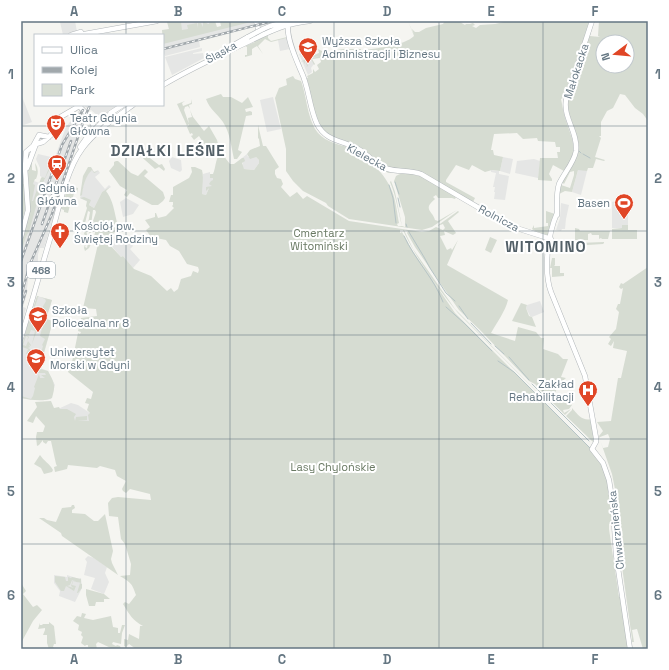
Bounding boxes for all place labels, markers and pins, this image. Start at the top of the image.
place label: Wyższa Szkoła Administracji i Biznesu [322,34,440,61]
school or university icon: Wyższa Szkoła Administracji i Biznesu [297,36,319,64]
place label: Teatr Gdynia Główna [70,111,137,138]
theatre icon: Teatr Gdynia Główna [45,113,67,141]
station icon: Gdynia Główna [46,153,68,181]
place label: Gdynia Główna [37,181,78,208]
sports icon: Basen [613,192,635,220]
place label: Basen [577,196,610,210]
place label: Kościół pw. Świętej Rodziny [74,219,158,246]
church icon: Kościół pw. Świętej Rodziny [49,221,71,249]
place label: Szkoła Policealna nr 8 [52,303,129,330]
school or university icon: Szkoła Policealna nr 8 [27,305,49,333]
place label: Uniwersytet Morski w Gdyni [50,345,130,372]
school or university icon: Uniwersytet Morski w Gdyni [25,347,47,375]
place label: Zakład Rehabilitacji [509,377,574,404]
hospital icon: Zakład Rehabilitacji [577,379,599,407]

